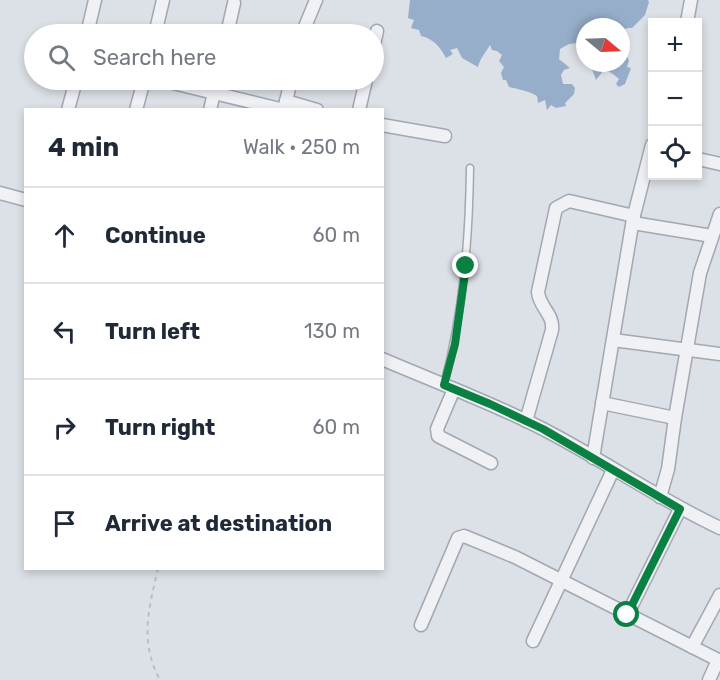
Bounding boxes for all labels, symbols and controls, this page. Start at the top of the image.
north arrow [576,18,630,72]
map controls [648,18,702,180]
button: + [648,18,702,72]
search box [24,24,384,90]
icon: search [45,41,78,74]
text: Search here [93,44,216,71]
button: − [648,72,702,126]
button: locate [648,126,702,180]
text: 4 min [48,132,119,163]
text: Walk · 250 m [243,135,360,159]
icon: ahead [48,219,81,252]
text: Continue [105,222,206,249]
text: 60 m [313,223,360,247]
route end [452,252,478,278]
icon: left [48,315,81,348]
text: Turn left [105,318,200,345]
text: 130 m [304,319,360,343]
icon: right [48,411,81,444]
text: Turn right [105,414,215,441]
text: 60 m [313,415,360,439]
icon: arrive [48,507,81,540]
text: Arrive at destination [105,510,332,537]
route start [613,601,639,627]

